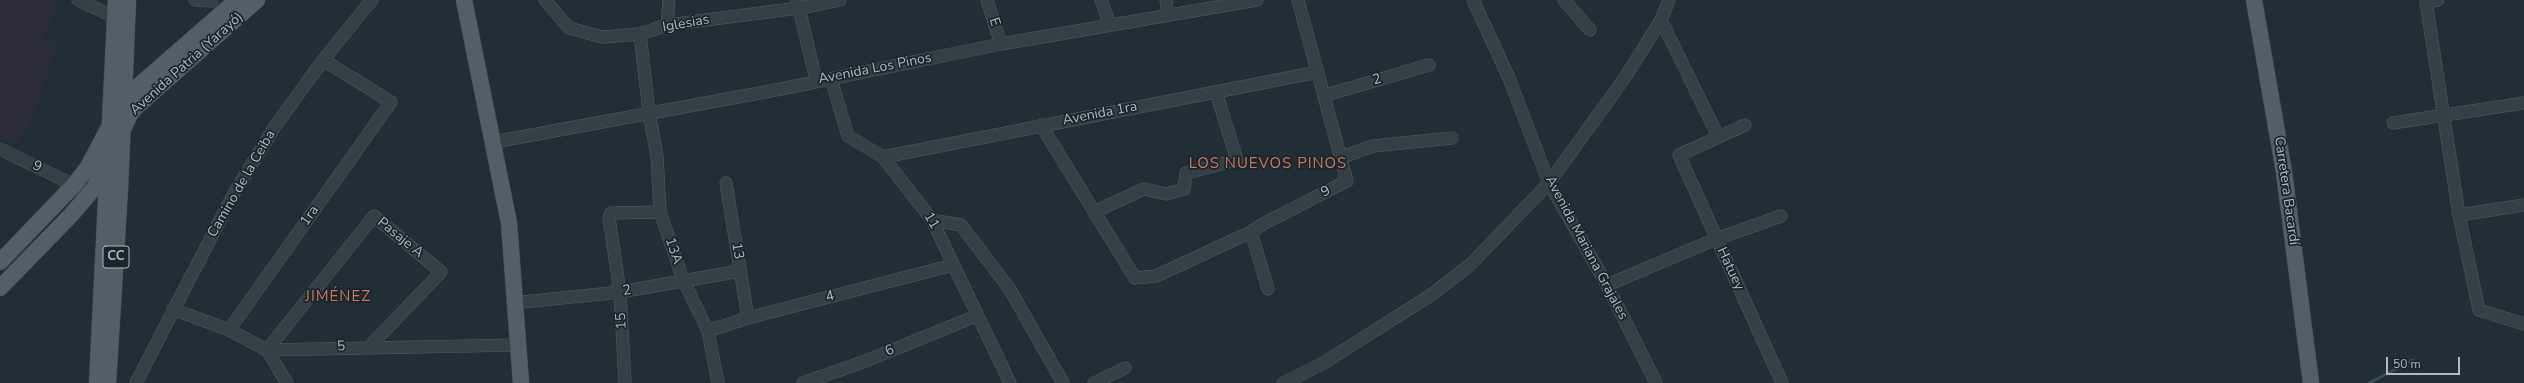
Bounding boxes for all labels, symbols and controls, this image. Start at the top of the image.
street label: Avenida Patria (Yarayó) [127,9,247,119]
street label: Iglesias [661,12,711,36]
street label: E [985,16,1003,28]
street label: Avenida Los Pinos [817,50,933,88]
street label: 2 [1371,71,1383,89]
street label: Avenida 1ra [1061,99,1139,129]
street label: Camino de la Ceiba [205,128,279,240]
street label: Carretera Bacardí [2270,136,2302,246]
district label: LOS NUEVOS PINOS [1189,155,1347,173]
street label: 9 [30,158,44,176]
street label: Avenida Mariana Grajales [1541,173,1631,323]
street label: 9 [1318,183,1334,201]
street label: 1ra [297,203,323,229]
street label: 11 [919,209,943,233]
street label: Pasaje A [373,214,427,262]
street label: 13A [661,235,685,267]
street label: 13 [727,241,747,261]
street label: Hatuey [1713,245,1747,293]
road number: CC [103,246,129,268]
street label: 2 [622,282,632,300]
district label: JIMÉNEZ [305,288,371,306]
street label: 4 [824,288,836,306]
street label: 15 [613,312,631,330]
street label: 5 [337,338,345,356]
street label: 6 [883,342,897,360]
scale bar [2388,349,2462,375]
text: 50 m [2393,356,2421,372]

